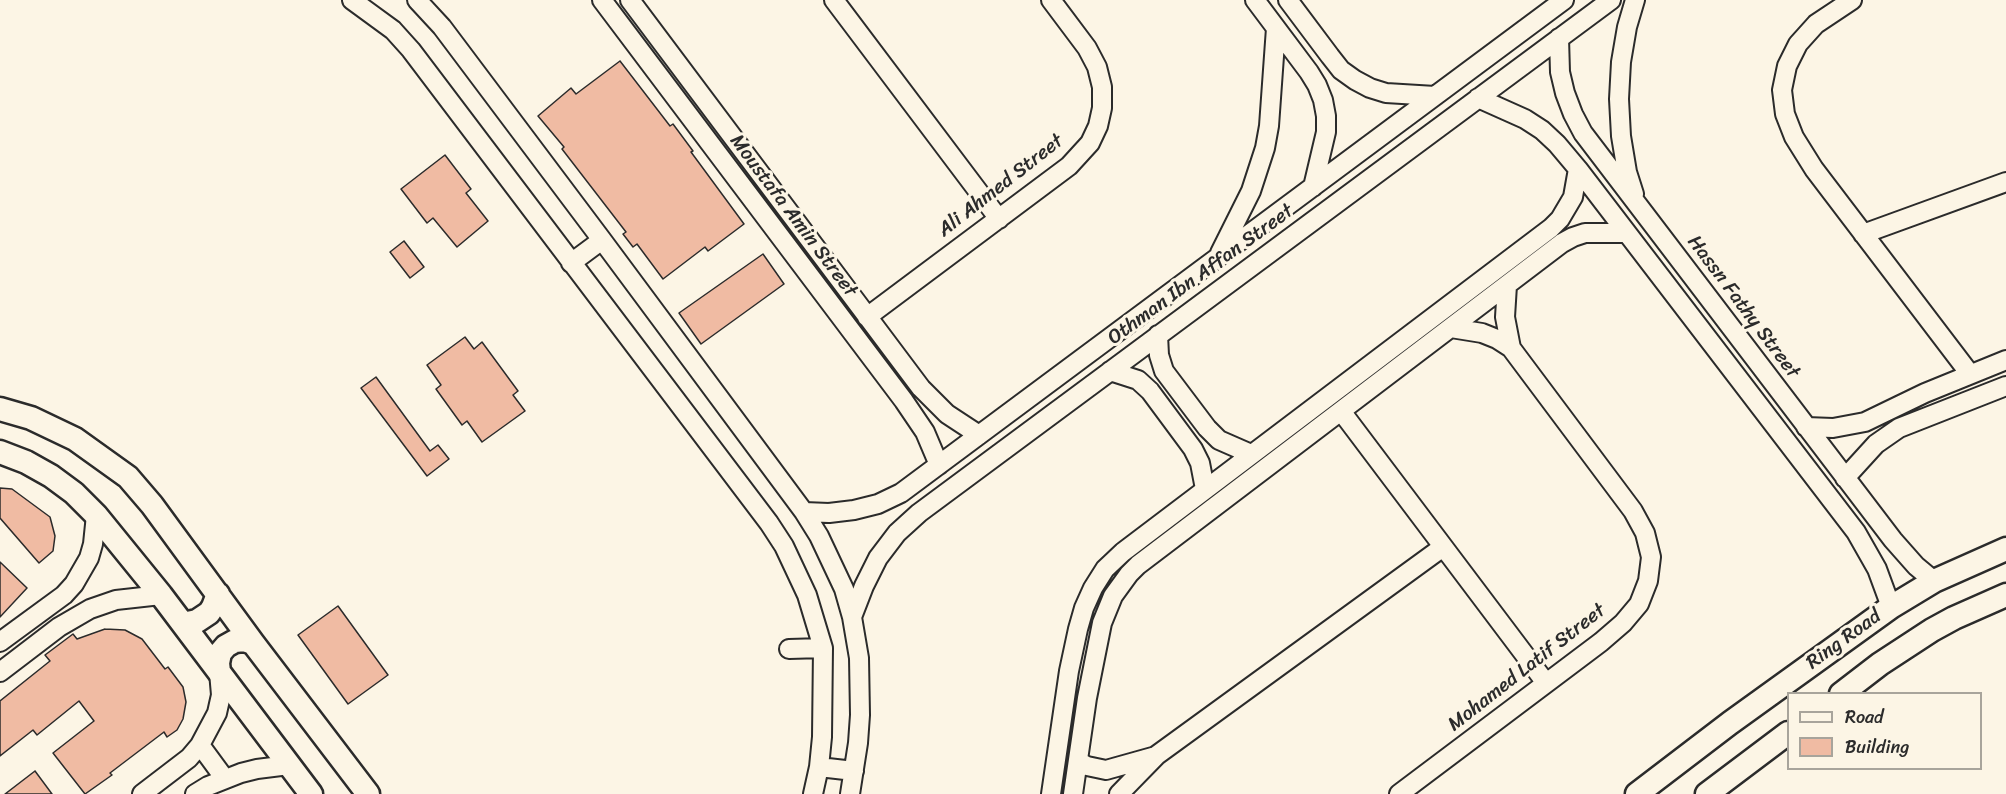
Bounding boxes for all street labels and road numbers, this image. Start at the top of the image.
street label: Moustafa Amin Street [724,130,862,302]
street label: Ali Ahmed Street [933,130,1069,242]
street label: Othman Ibn Affan Street [1104,200,1298,350]
street label: Hassn Fathy Street [1682,231,1804,383]
street label: Mohamed Latif Street [1443,599,1611,737]
street label: Ring Road [1802,605,1886,675]

